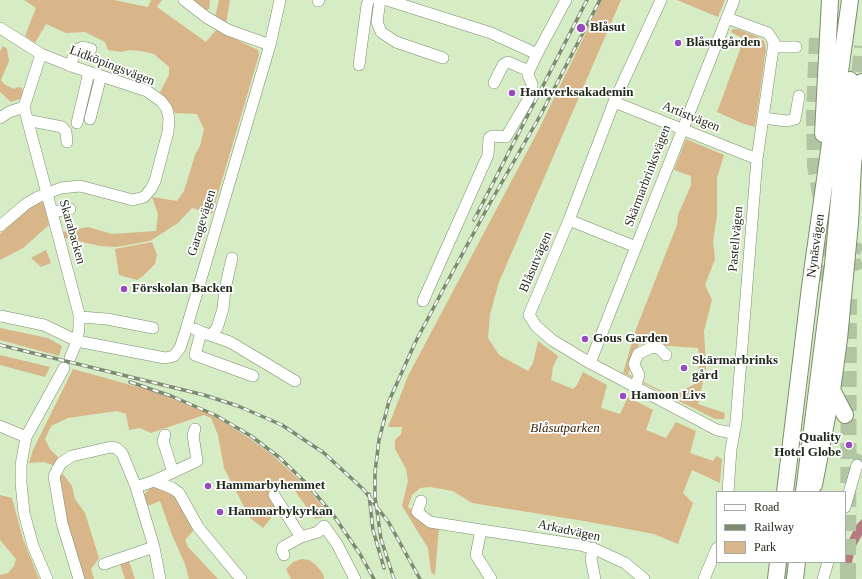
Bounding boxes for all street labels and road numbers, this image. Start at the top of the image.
street label: Lidköpingsvägen [67,43,157,89]
street label: Artistvägen [660,98,722,136]
street label: Skärmarbrinksvägen [621,123,675,229]
street label: Garagevägen [185,188,219,258]
street label: Skarabacken [55,198,89,266]
street label: Pastellvägen [725,206,747,272]
street label: Nynäsvägen [804,213,828,279]
street label: Blåsutvägen [516,229,556,295]
street label: Arkadvägen [536,517,602,545]

